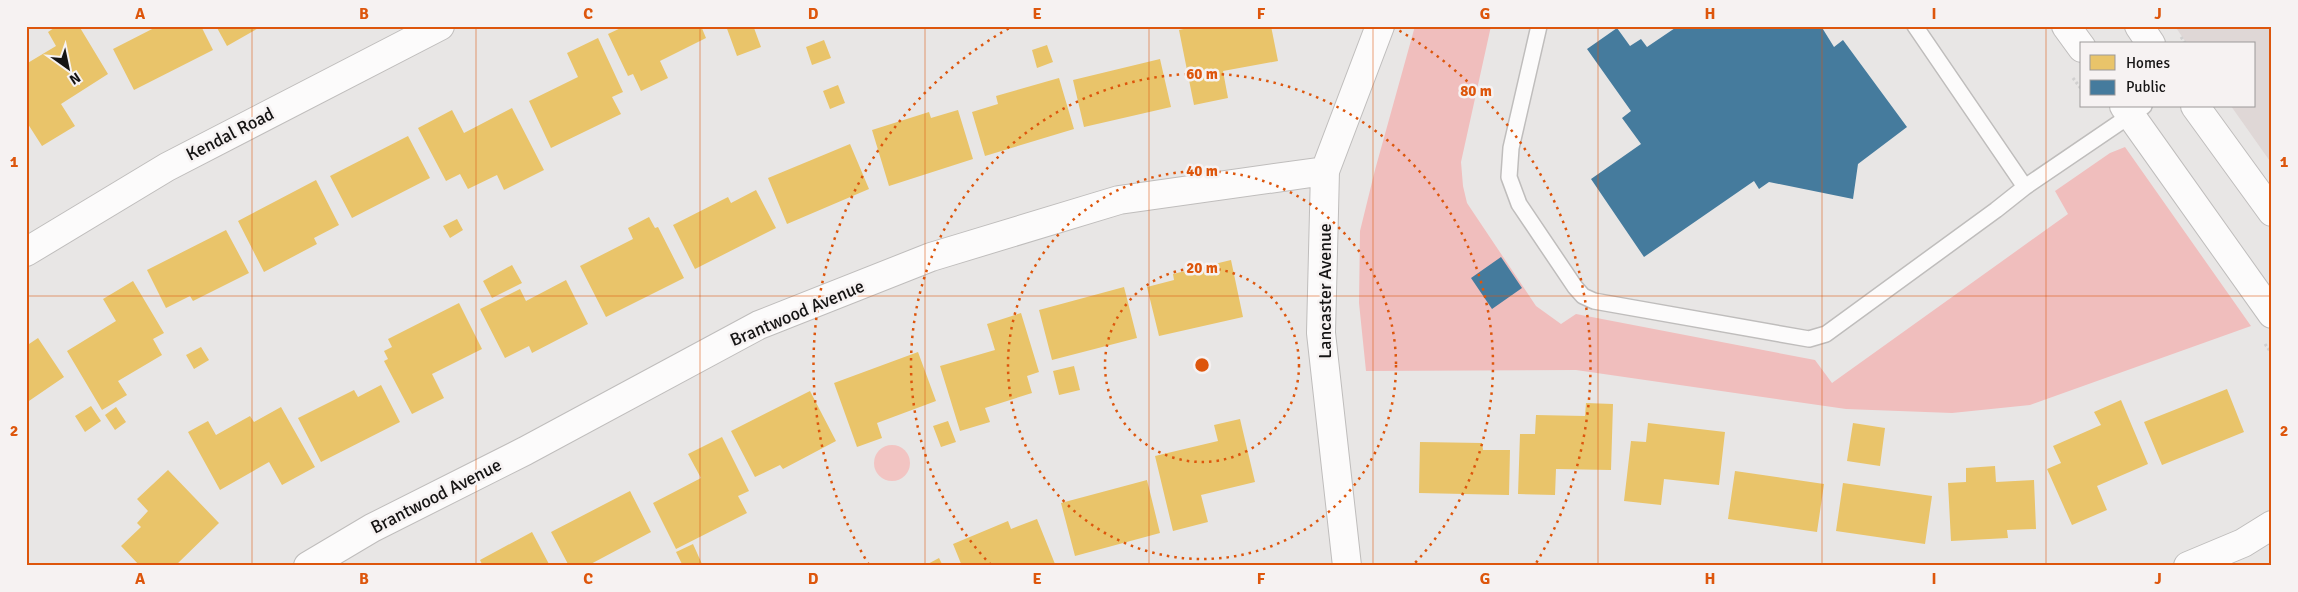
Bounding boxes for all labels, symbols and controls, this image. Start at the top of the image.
text: A [135,4,146,24]
text: B [359,4,369,24]
text: C [583,4,593,24]
text: D [808,4,819,24]
text: E [1032,4,1042,24]
text: F [1257,4,1266,24]
text: G [1480,4,1490,24]
text: H [1705,4,1715,24]
text: I [1931,4,1937,24]
text: J [2154,4,2162,24]
north arrow [42,42,92,92]
legend [2080,42,2256,108]
text: Homes [2126,54,2170,72]
text: 60 m [1186,65,1218,83]
text: N [66,69,84,88]
text: Public [2126,78,2166,96]
text: 80 m [1460,82,1492,100]
street label: Kendal Road [182,102,278,166]
text: 1 [10,152,19,172]
text: 1 [2280,152,2289,172]
text: 40 m [1186,162,1218,180]
street label: Lancaster Avenue [1314,223,1336,359]
text: 20 m [1186,259,1218,277]
street label: Brantwood Avenue [727,275,867,351]
centre of rings [1193,356,1211,374]
text: 2 [10,421,18,441]
text: 2 [2280,421,2288,441]
street label: Brantwood Avenue [367,454,505,538]
text: A [135,569,146,589]
text: B [359,569,369,589]
text: C [583,569,593,589]
text: D [808,569,819,589]
text: E [1032,569,1042,589]
text: F [1257,569,1266,589]
text: G [1480,569,1490,589]
text: H [1705,569,1715,589]
text: I [1931,569,1937,589]
text: J [2154,569,2162,589]

